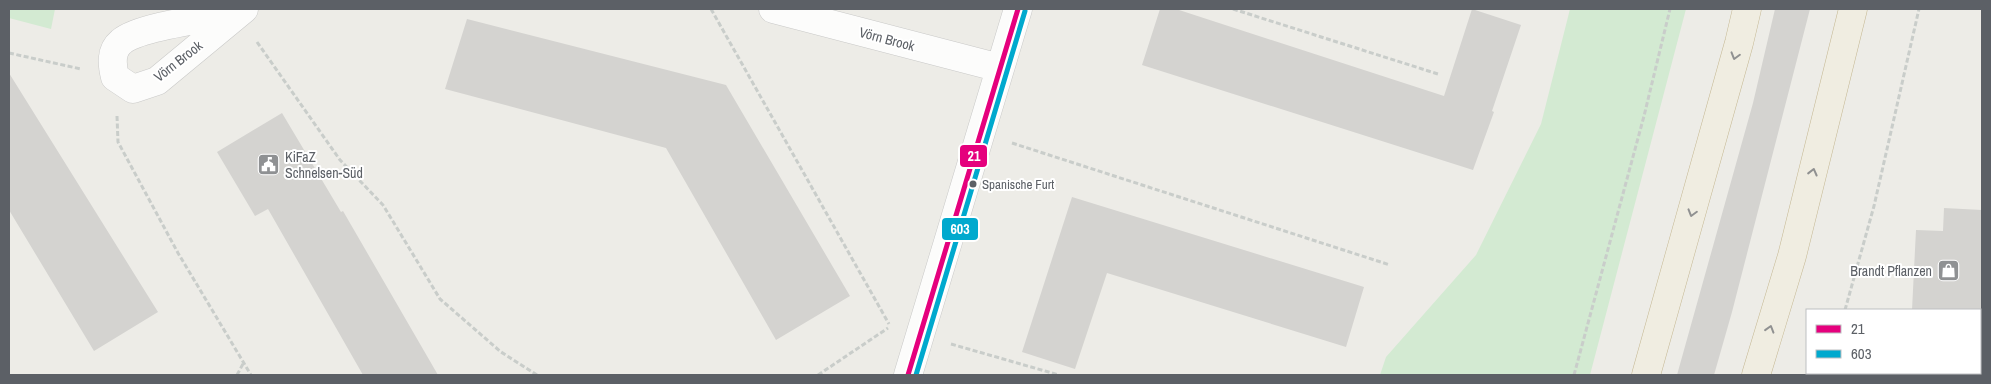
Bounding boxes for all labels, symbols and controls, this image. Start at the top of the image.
street label: Vörn Brook [857,23,917,55]
street label: Vörn Brook [150,36,206,86]
one-way arrow [1731,52,1741,60]
line badge: 21 [959,144,988,168]
text: 21 [968,147,981,165]
place label: KiFaZ Schnelsen-Süd [285,148,363,182]
public building icon: KiFaZ Schnelsen-Süd [257,153,281,177]
one-way arrow [1807,167,1818,176]
place label: Spanische Furt [982,176,1054,193]
marker: Spanische Furt [968,179,978,189]
one-way arrow [1687,208,1697,216]
line badge: 603 [941,217,979,241]
text: 603 [950,220,970,238]
shop icon: Brandt Pflanzen [1936,259,1960,283]
place label: Brandt Pflanzen [1850,262,1932,280]
legend [1806,309,1981,374]
text: 21 [1851,318,1865,339]
one-way arrow [1765,325,1775,333]
text: 603 [1851,343,1872,364]

